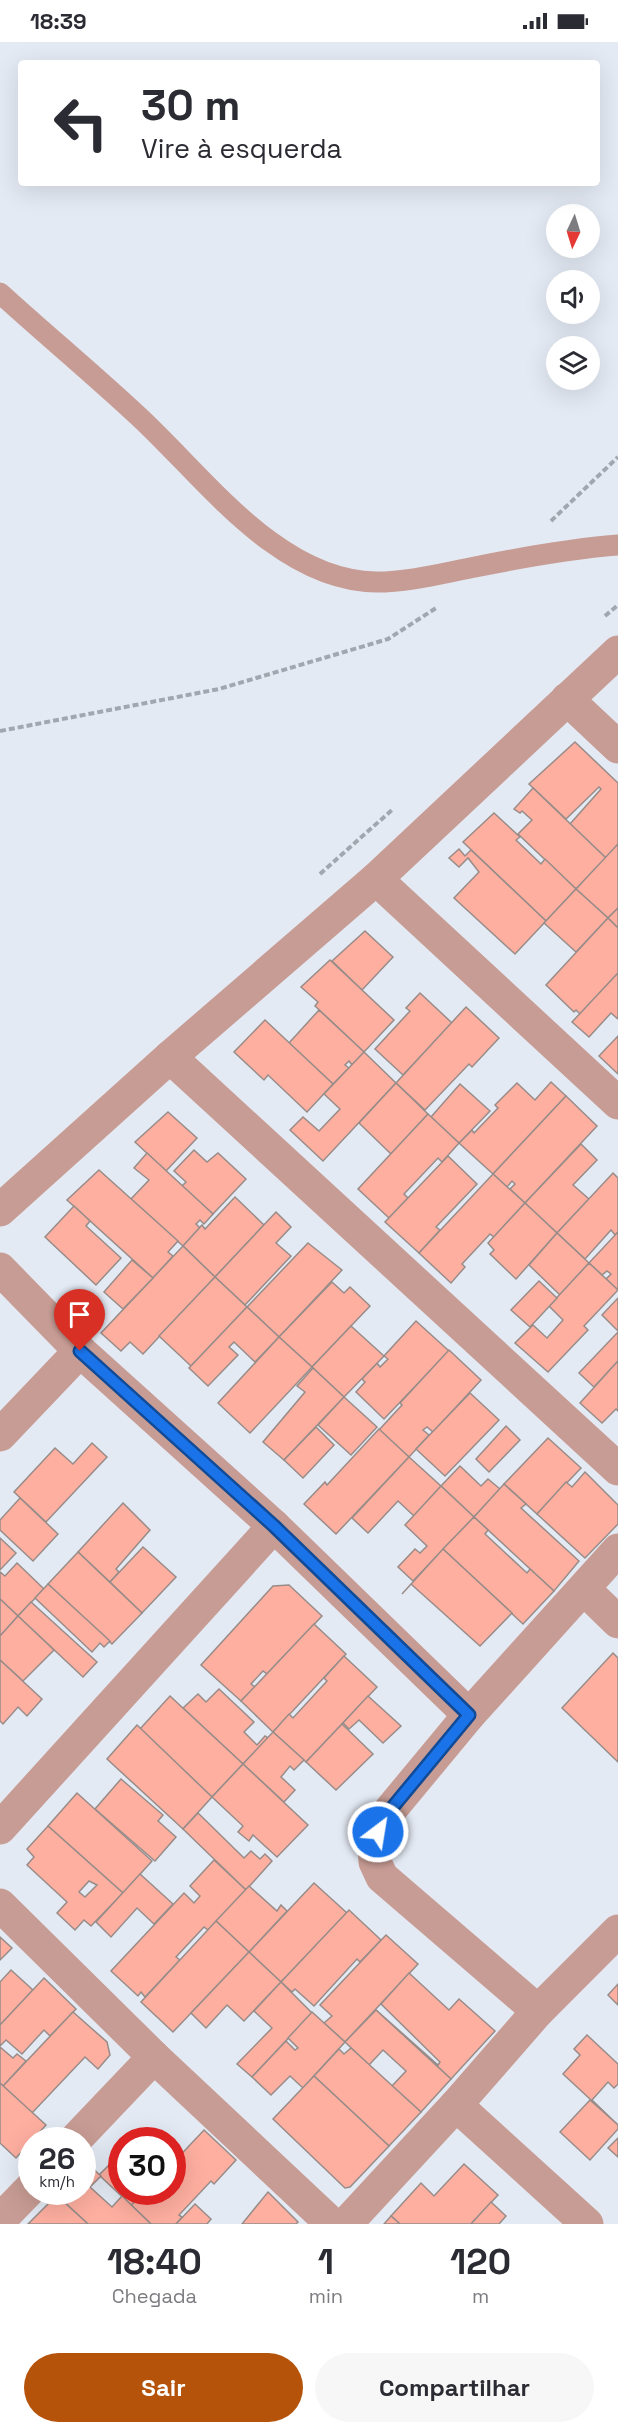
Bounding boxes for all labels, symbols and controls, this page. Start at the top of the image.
text: 18:39 [30,7,87,35]
text: 30 m [141,79,240,132]
icon: left [42,84,120,162]
text: Vire à esquerda [141,131,342,166]
north arrow [546,204,600,258]
map controls [546,204,600,390]
button: sound [546,270,600,324]
button: layers [546,336,600,390]
pin [54,1289,105,1351]
icon: arrive [63,1298,96,1331]
position arrow [346,1800,410,1864]
speed limit sign: 30 [108,2127,186,2205]
text: 26 [39,2139,75,2178]
text: km/h [39,2172,75,2191]
text: 18:40 [107,2239,202,2285]
text: 1 [318,2239,334,2285]
text: 120 [450,2239,511,2285]
text: Chegada [112,2283,197,2309]
text: min [309,2283,343,2309]
text: m [472,2283,489,2309]
button: Sair [24,2353,303,2422]
button: Compartilhar [315,2353,594,2422]

